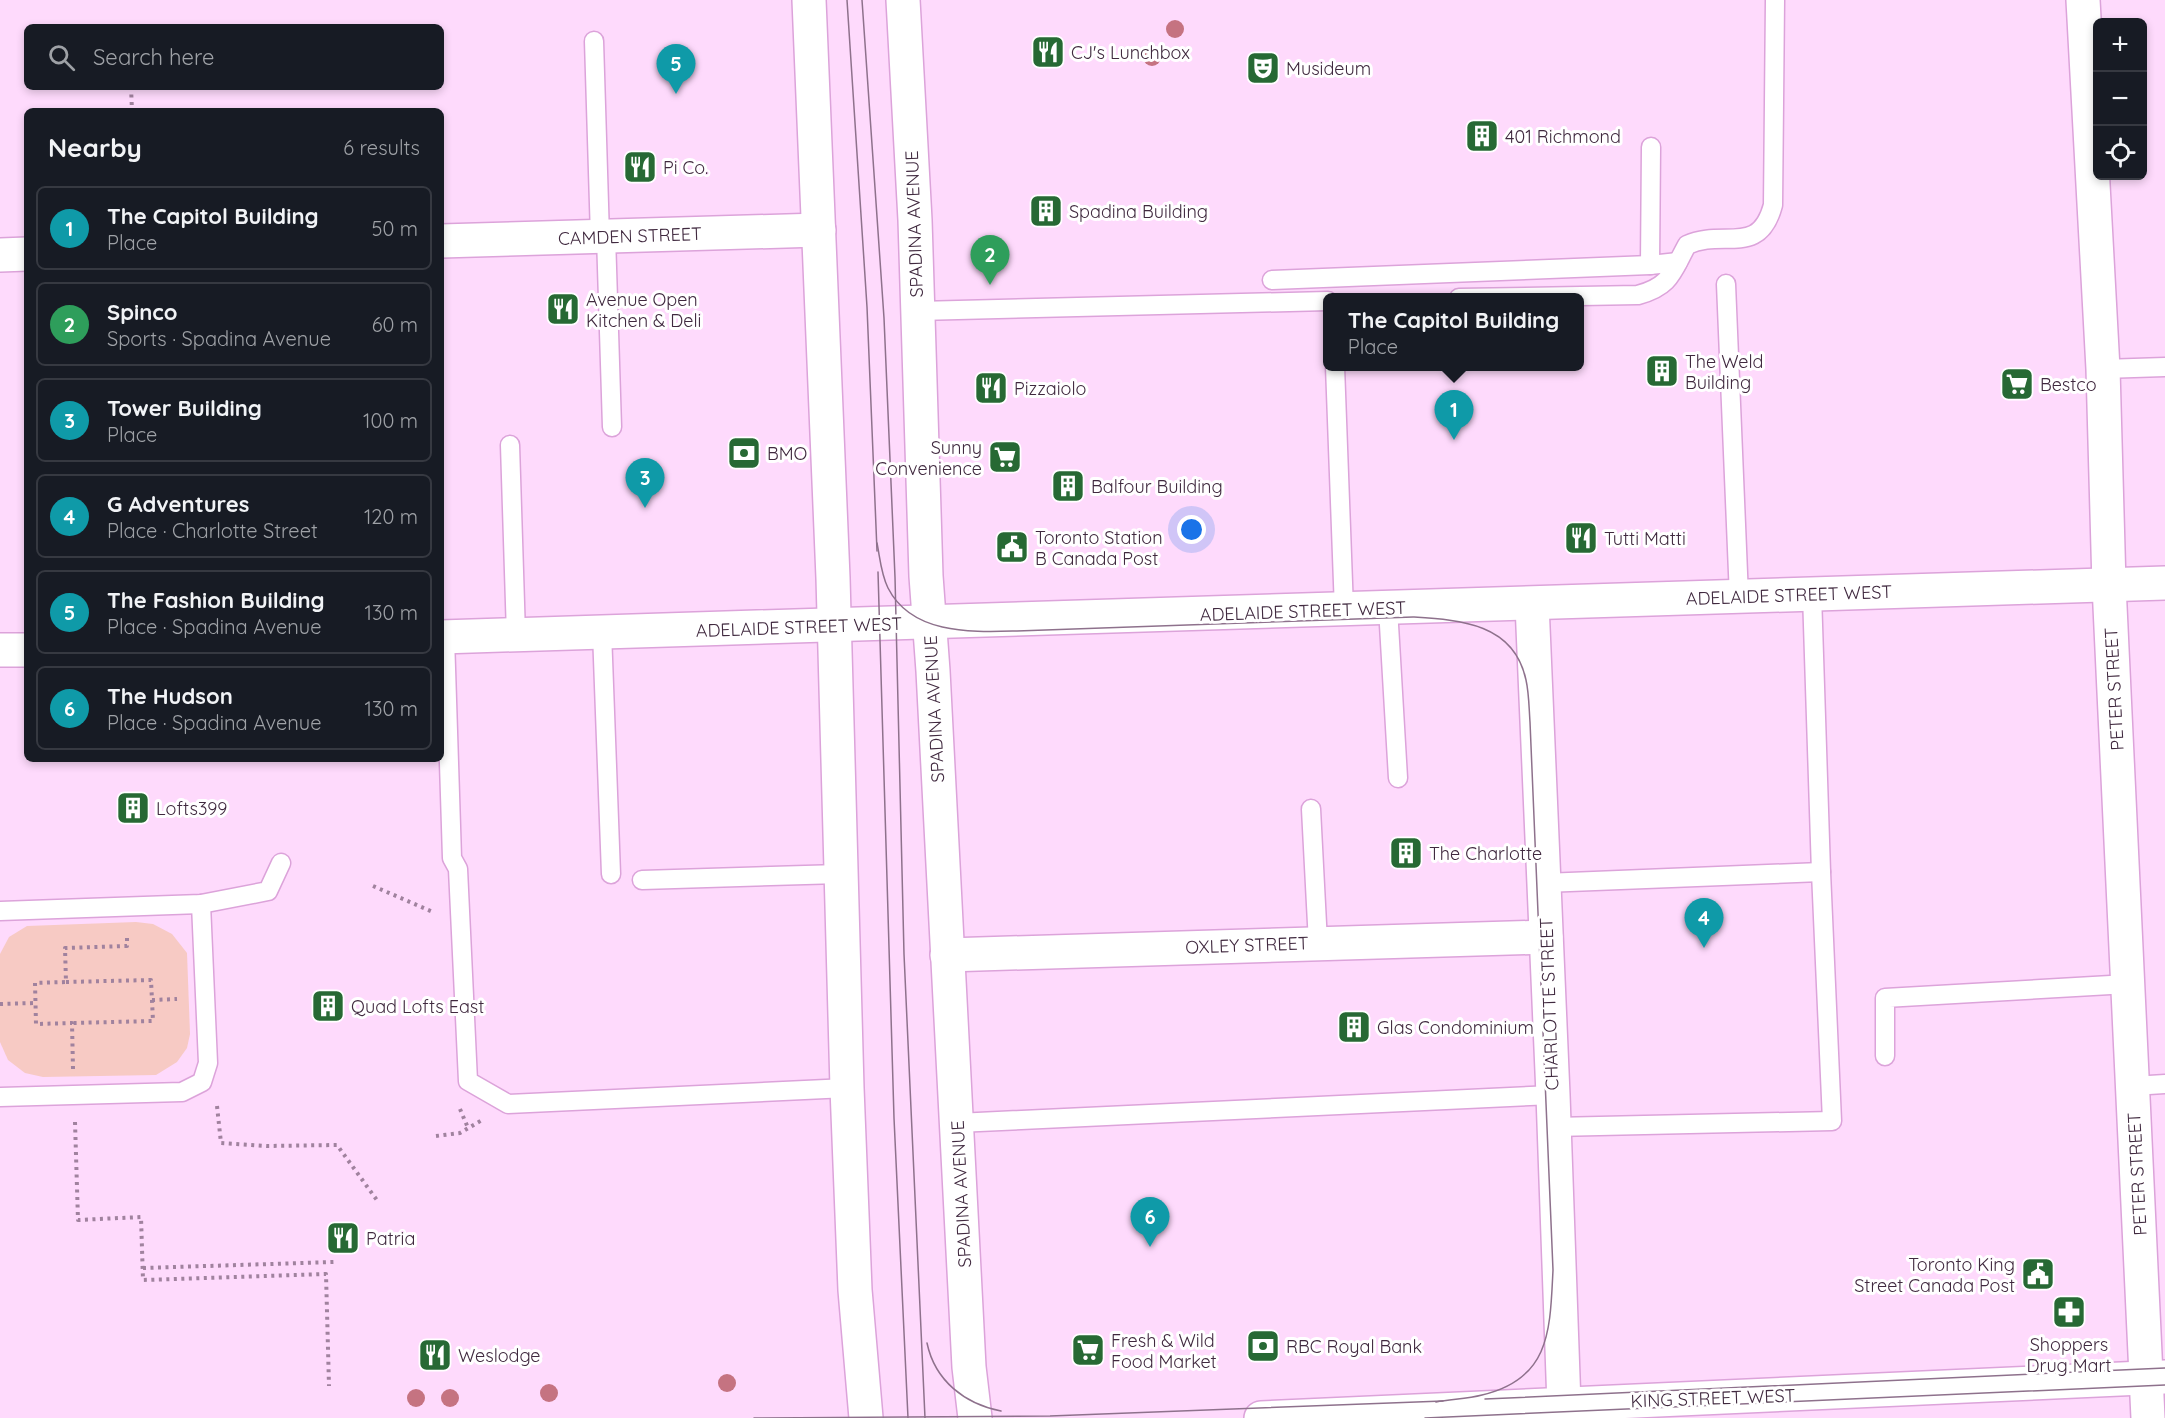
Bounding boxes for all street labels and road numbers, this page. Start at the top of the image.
street label: SPADINA AVENUE [900,150,928,298]
street label: CAMDEN STREET [558,222,702,250]
street label: ADELAIDE STREET WEST [1685,580,1893,610]
street label: ADELAIDE STREET WEST [1199,596,1407,626]
street label: ADELAIDE STREET WEST [695,612,903,642]
street label: PETER STREET [2099,627,2129,751]
street label: SPADINA AVENUE [919,635,949,783]
street label: CHARLOTTE STREET [1534,917,1564,1091]
street label: OXLEY STREET [1185,931,1309,959]
street label: PETER STREET [2122,1112,2152,1236]
street label: SPADINA AVENUE [946,1120,976,1268]
street label: KING STREET WEST [1630,1384,1796,1412]

